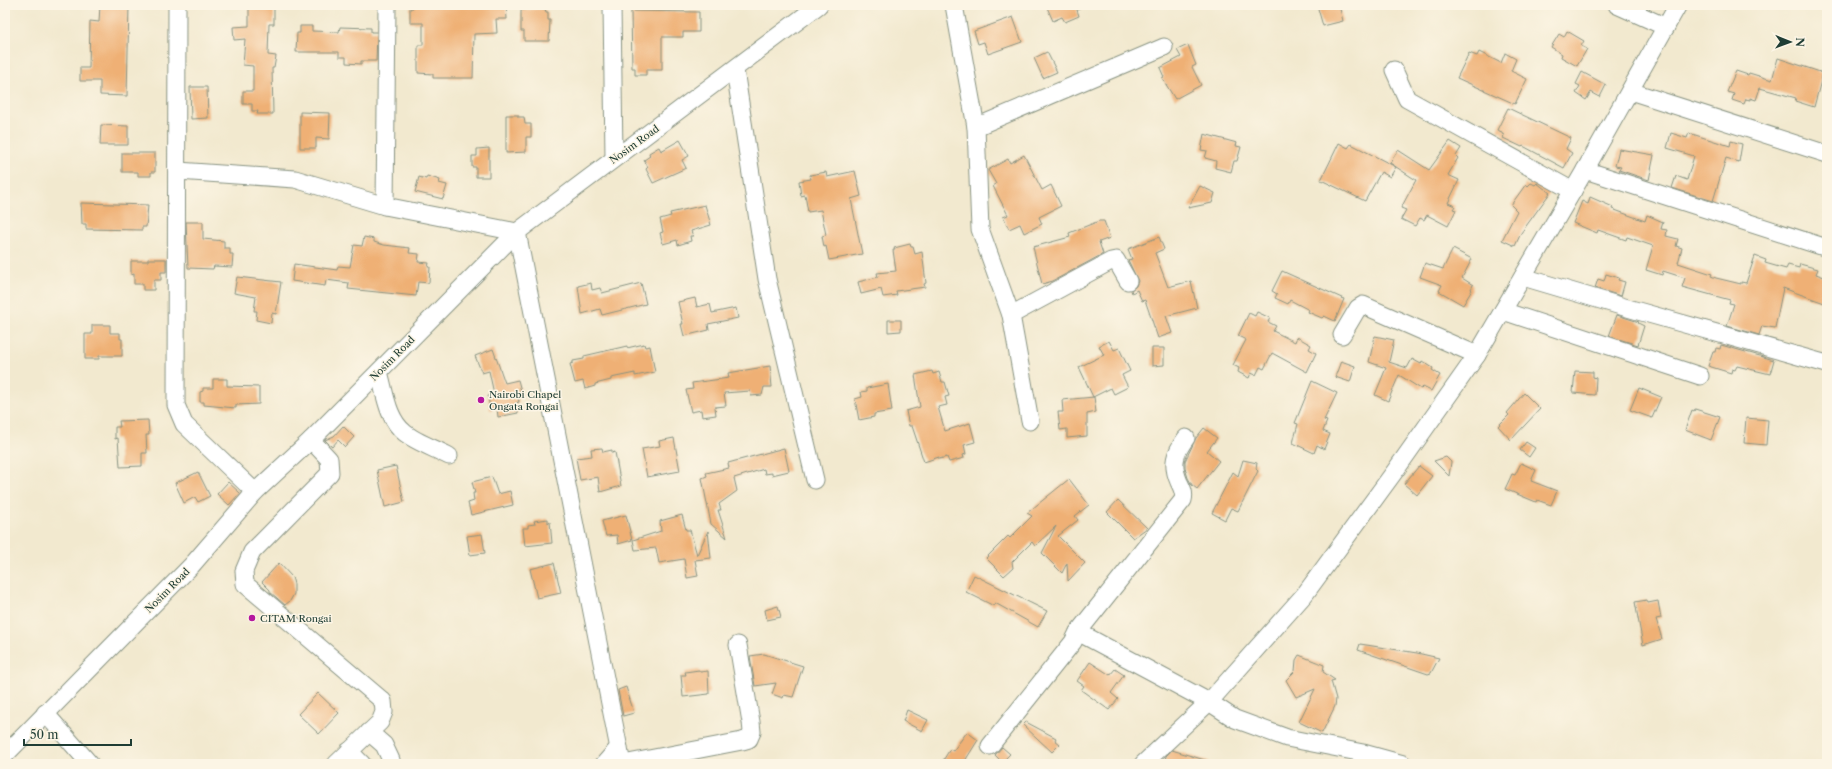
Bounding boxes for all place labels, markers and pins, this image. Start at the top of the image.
place label: Nairobi Chapel Ongata Rongai [489,388,561,413]
marker: Nairobi Chapel Ongata Rongai [476,395,486,405]
place label: CITAM Rongai [260,612,332,625]
marker: CITAM Rongai [247,613,257,623]

